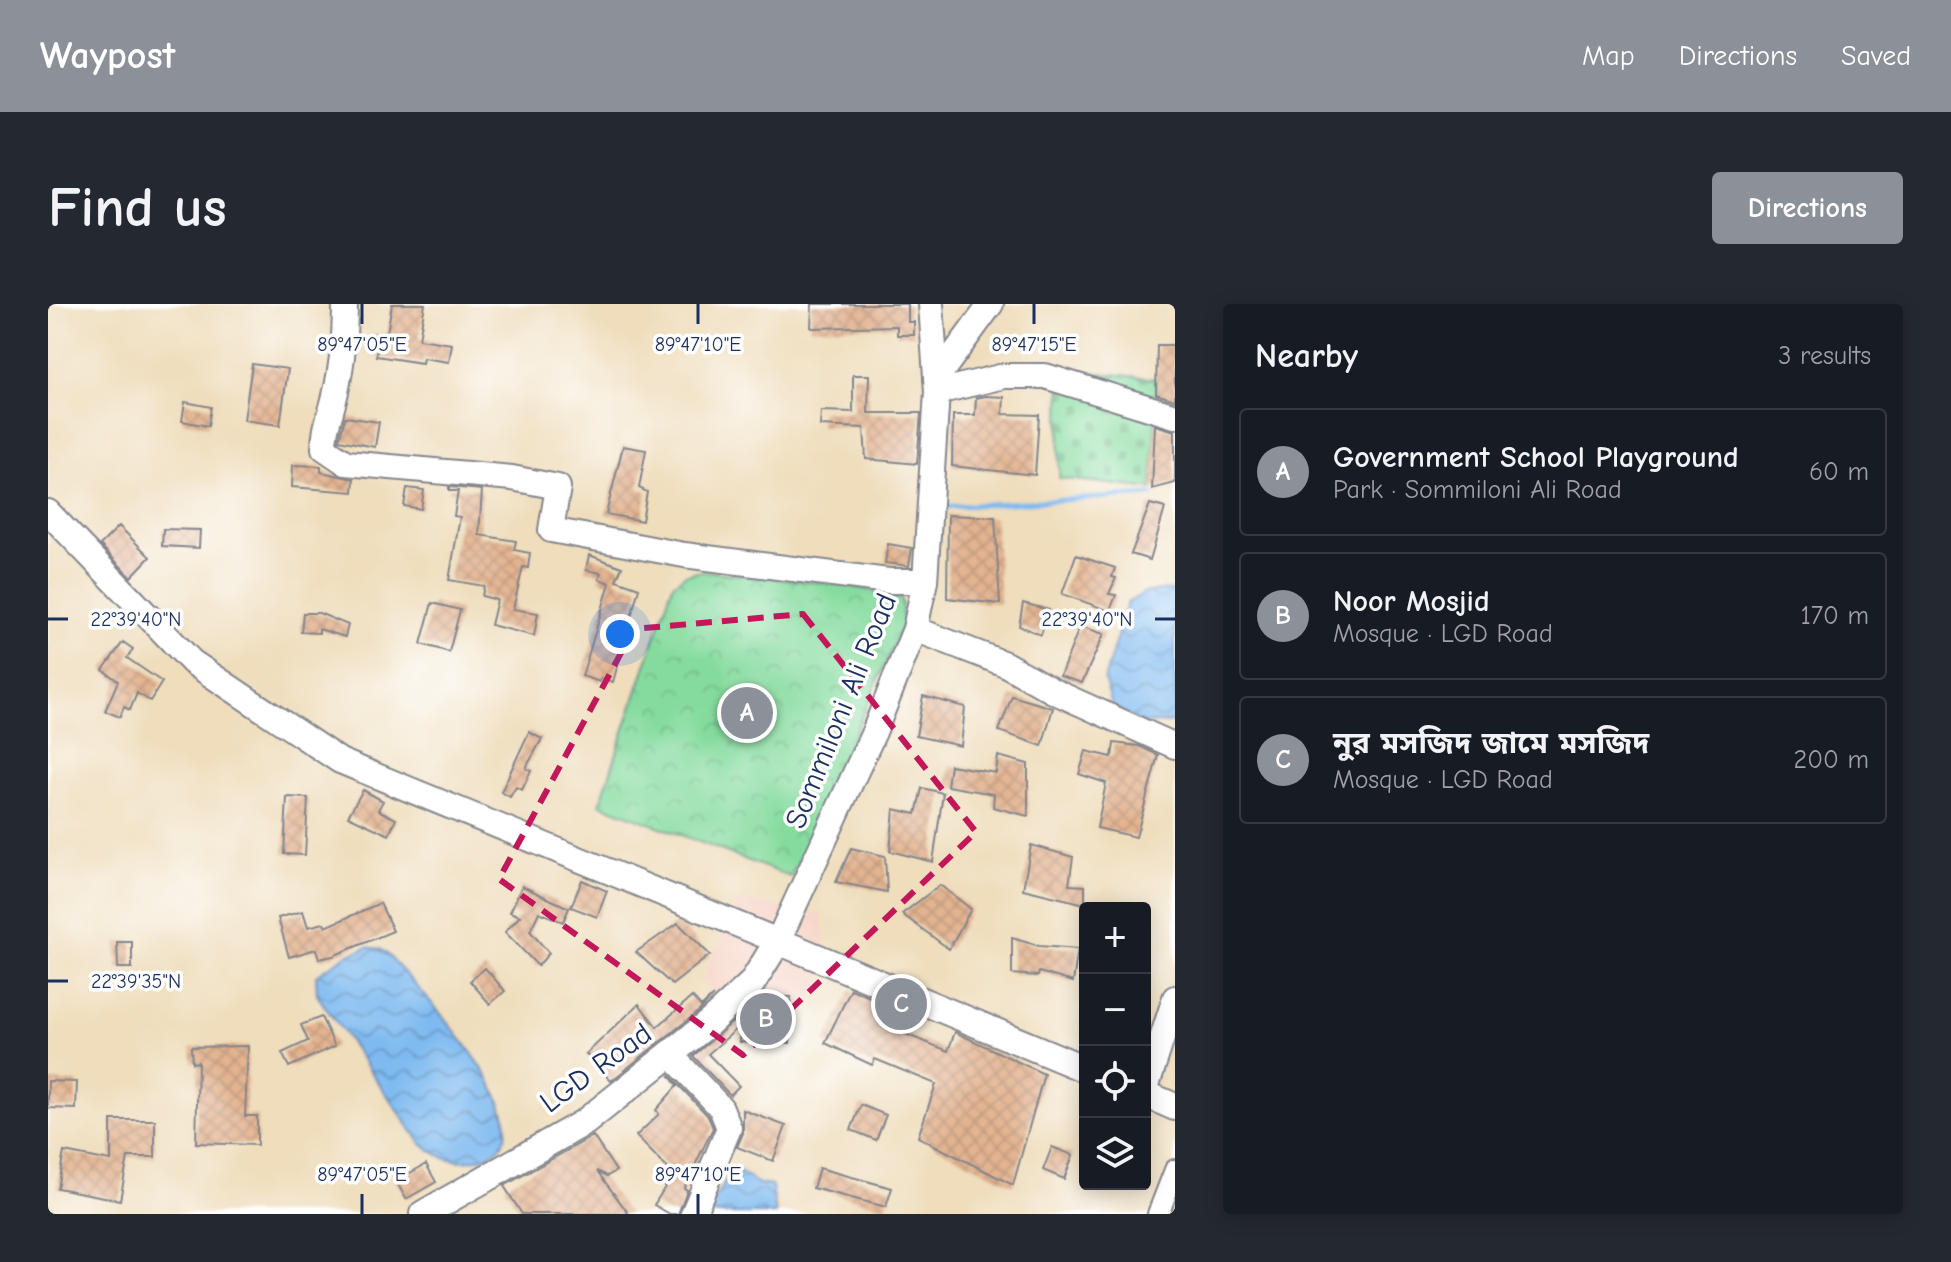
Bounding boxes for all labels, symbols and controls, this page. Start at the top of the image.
text: Waypost [40,34,175,78]
text: Map [1582,40,1635,72]
text: Directions [1679,40,1797,72]
text: Saved [1841,40,1911,72]
button: Directions [1712,172,1903,244]
text: Find us [48,176,227,240]
text: 89°47'05"E [317,333,407,356]
text: 89°47'10"E [655,333,741,356]
text: 89°47'15"E [991,333,1077,356]
text: Nearby [1255,336,1358,376]
text: 3 results [1778,341,1871,371]
text: Government School Playground [1333,440,1739,475]
text: A [1276,457,1290,487]
text: 60 m [1809,457,1869,487]
text: Park · Sommiloni Ali Road [1333,475,1622,505]
text: Noor Mosjid [1333,584,1490,619]
street label: Sommiloni Ali Road [778,588,904,834]
text: B [1275,601,1291,631]
text: 170 m [1800,601,1869,631]
text: 22°39'40"N [90,608,182,631]
text: 22°39'40"N [1041,608,1133,631]
your location [600,614,640,654]
text: Mosque · LGD Road [1333,619,1553,649]
pin: A [721,683,773,743]
text: নুর মসজিদ জামে মসজিদ [1333,726,1649,761]
text: C [1275,745,1291,775]
text: 200 m [1794,745,1869,775]
text: Mosque · LGD Road [1333,765,1553,795]
map controls [1079,902,1151,1190]
button: + [1079,902,1151,974]
text: 22°39'35"N [91,970,181,993]
pin: C [875,974,927,1034]
button: − [1079,974,1151,1046]
pin: B [740,989,792,1049]
street label: LGD Road [533,1016,659,1120]
button: locate [1079,1046,1151,1118]
button: layers [1079,1118,1151,1190]
text: 89°47'05"E [317,1163,407,1186]
text: 89°47'10"E [655,1163,741,1186]

